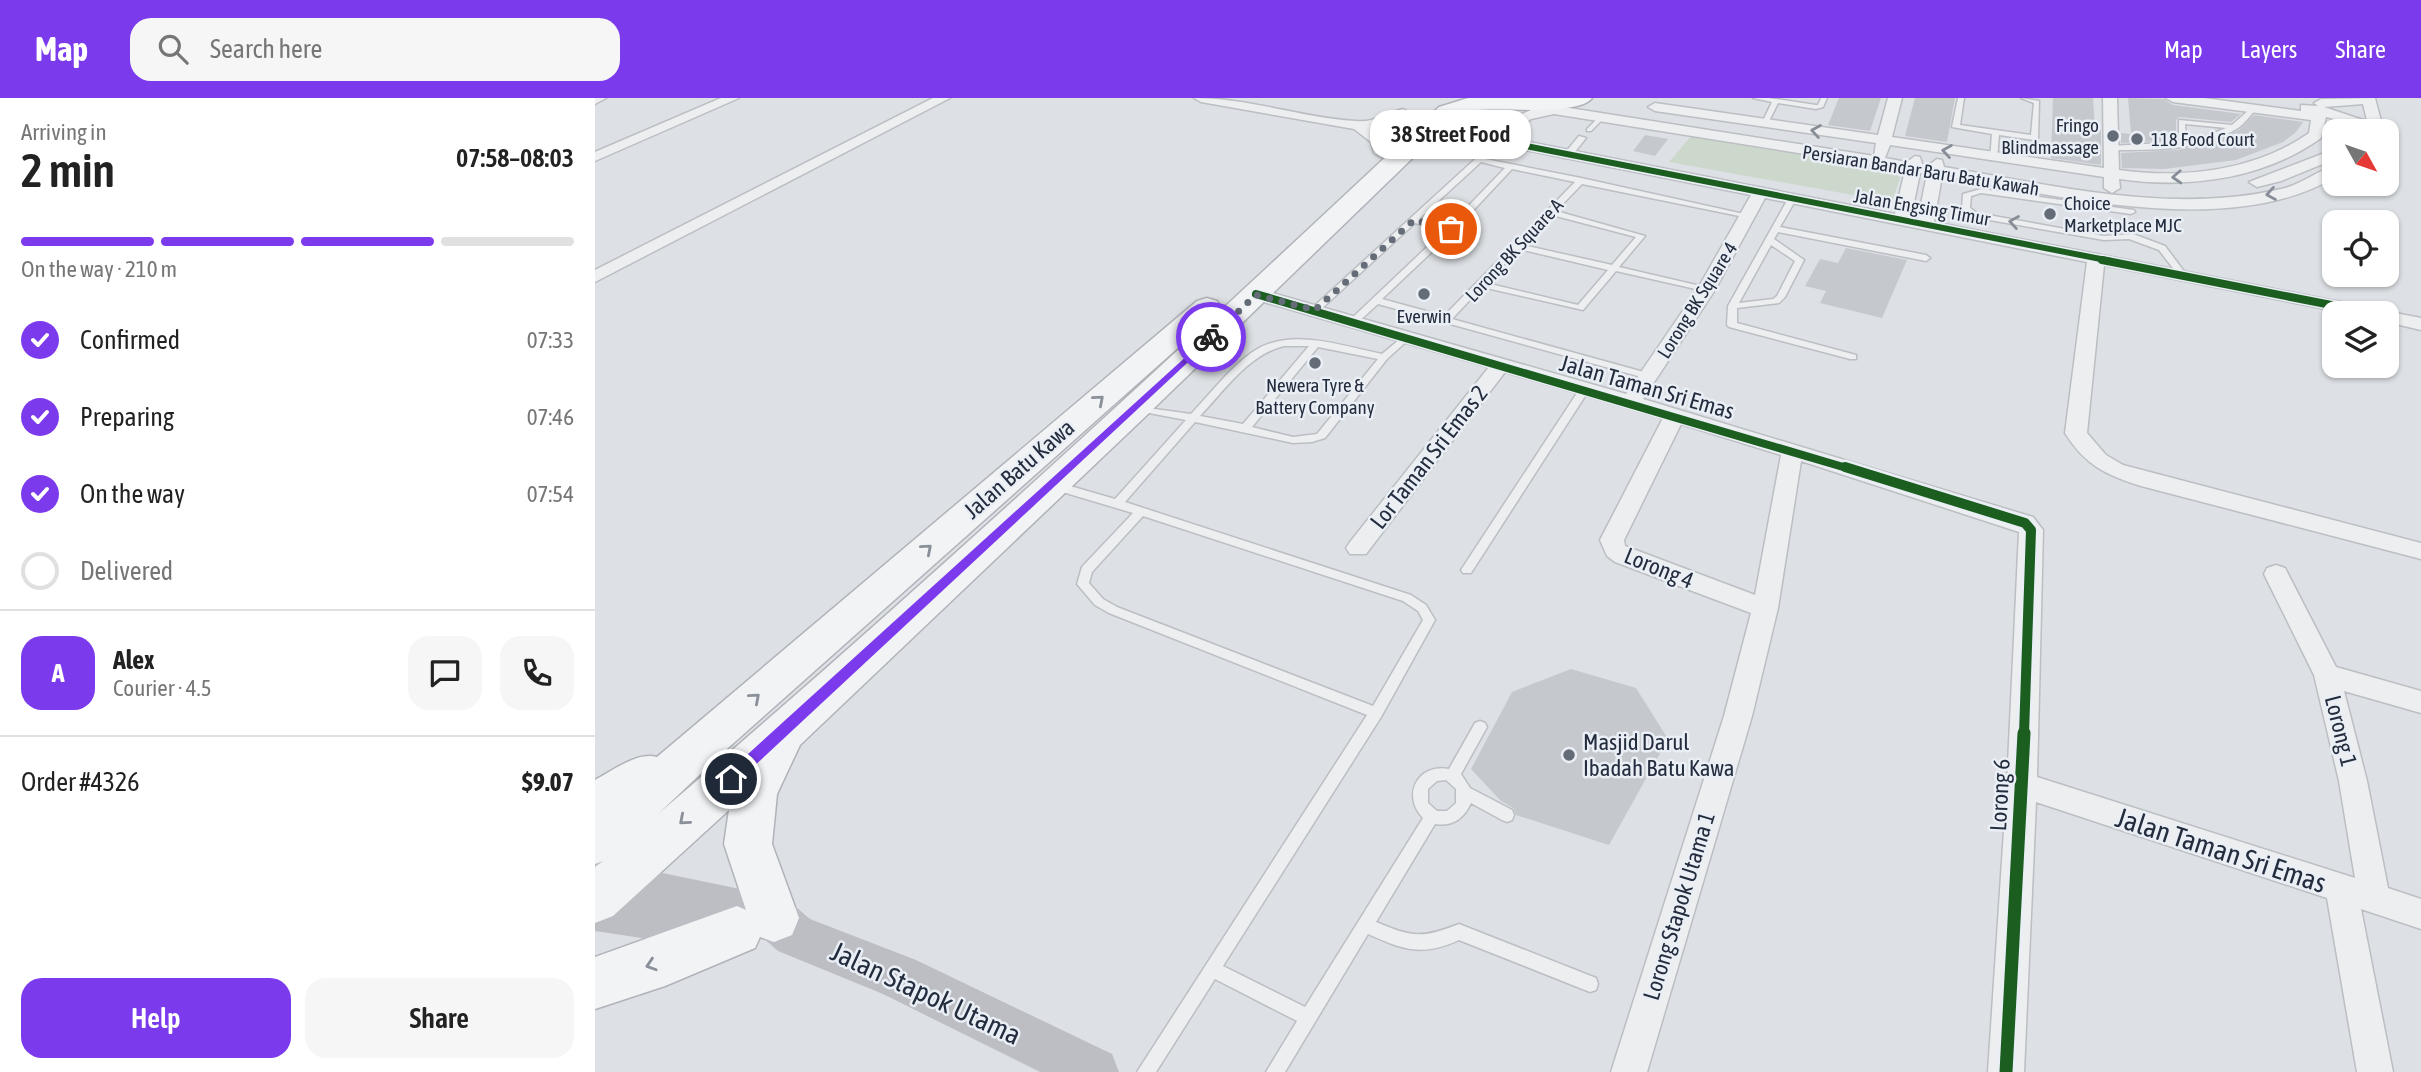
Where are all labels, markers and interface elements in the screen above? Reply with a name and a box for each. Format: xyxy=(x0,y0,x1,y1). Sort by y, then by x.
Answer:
search box xyxy=(130,18,620,81)
text: Map xyxy=(35,30,88,68)
icon: search xyxy=(154,30,192,68)
text: Search here xyxy=(210,34,322,64)
text: Map xyxy=(2164,36,2203,63)
text: Layers xyxy=(2241,36,2297,63)
text: Share xyxy=(2335,36,2386,63)
callout: 38 Street Food xyxy=(1371,110,1531,159)
place label: Fringo Blindmassage xyxy=(2001,114,2099,158)
text: Arriving in xyxy=(21,119,107,145)
north arrow xyxy=(2322,119,2399,196)
map controls xyxy=(2322,119,2399,378)
text: 38 Street Food xyxy=(1391,121,1510,147)
one-way arrow xyxy=(1810,124,1822,139)
marker: Fringo Blindmassage xyxy=(2105,128,2121,144)
place label: 118 Food Court xyxy=(2151,128,2255,150)
marker: 118 Food Court xyxy=(2129,131,2145,147)
street label: Persiaran Bandar Baru Batu Kawah xyxy=(1801,140,2041,200)
text: 07:58–08:03 xyxy=(456,143,574,173)
text: 2 min xyxy=(21,144,115,197)
one-way arrow xyxy=(1941,144,1953,159)
one-way arrow xyxy=(2171,169,2182,184)
street label: Jalan Engsing Timur xyxy=(1852,184,1992,230)
one-way arrow xyxy=(2265,186,2277,201)
place label: Choice Marketplace MJC xyxy=(2064,192,2182,236)
street label: Lorong BK Square A xyxy=(1461,193,1568,306)
pin xyxy=(1421,199,1481,259)
marker: Choice Marketplace MJC xyxy=(2042,206,2058,222)
icon: bag xyxy=(1432,210,1470,248)
button: locate xyxy=(2322,210,2399,287)
one-way arrow xyxy=(2008,215,2020,230)
street label: Lorong BK Square 4 xyxy=(1653,238,1741,362)
text: On the way · 210 m xyxy=(21,256,177,282)
marker: Everwin xyxy=(1416,286,1432,302)
button: layers xyxy=(2322,301,2399,378)
courier xyxy=(1176,302,1246,372)
place label: Everwin xyxy=(1397,305,1451,327)
icon: bike xyxy=(1192,318,1230,356)
icon: check xyxy=(21,321,59,359)
text: Confirmed xyxy=(80,325,180,355)
text: 07:33 xyxy=(527,327,574,353)
street label: Jalan Taman Sri Emas xyxy=(1557,350,1737,424)
marker: Newera Tyre & Battery Company xyxy=(1307,355,1323,371)
place label: Newera Tyre & Battery Company xyxy=(1255,374,1375,418)
street label: Lor Taman Sri Emas 2 xyxy=(1365,380,1493,534)
one-way arrow xyxy=(1091,396,1104,408)
icon: check xyxy=(21,398,59,436)
text: Preparing xyxy=(80,402,174,432)
text: 07:46 xyxy=(527,404,574,430)
street label: Jalan Batu Kawa xyxy=(959,414,1079,524)
icon: check xyxy=(21,475,59,513)
text: On the way xyxy=(80,479,185,509)
text: 07:54 xyxy=(527,481,574,507)
street label: Lorong 4 xyxy=(1621,542,1697,594)
one-way arrow xyxy=(919,545,932,557)
text: Delivered xyxy=(80,556,173,586)
button: chat xyxy=(408,636,482,710)
button: phone xyxy=(500,636,574,710)
text: Alex xyxy=(113,645,154,675)
text: A xyxy=(52,658,64,688)
text: Courier · 4.5 xyxy=(113,675,212,701)
street label: Lorong 1 xyxy=(2320,693,2362,769)
one-way arrow xyxy=(747,694,760,706)
place label: Masjid Darul Ibadah Batu Kawa xyxy=(1583,729,1735,781)
marker: Masjid Darul Ibadah Batu Kawa xyxy=(1561,747,1577,763)
pin xyxy=(701,749,761,809)
street label: Lorong 6 xyxy=(1985,758,2015,832)
icon: home xyxy=(712,760,750,798)
text: Order #4326 xyxy=(21,767,140,797)
text: $9.07 xyxy=(522,767,574,797)
street label: Jalan Taman Sri Emas xyxy=(2112,801,2330,899)
street label: Lorong Stapok Utama 1 xyxy=(1638,809,1720,1003)
one-way arrow xyxy=(679,812,692,824)
street label: Jalan Stapok Utama xyxy=(826,935,1026,1051)
one-way arrow xyxy=(645,956,657,971)
button: Help xyxy=(21,978,291,1058)
button: Share xyxy=(305,978,574,1058)

